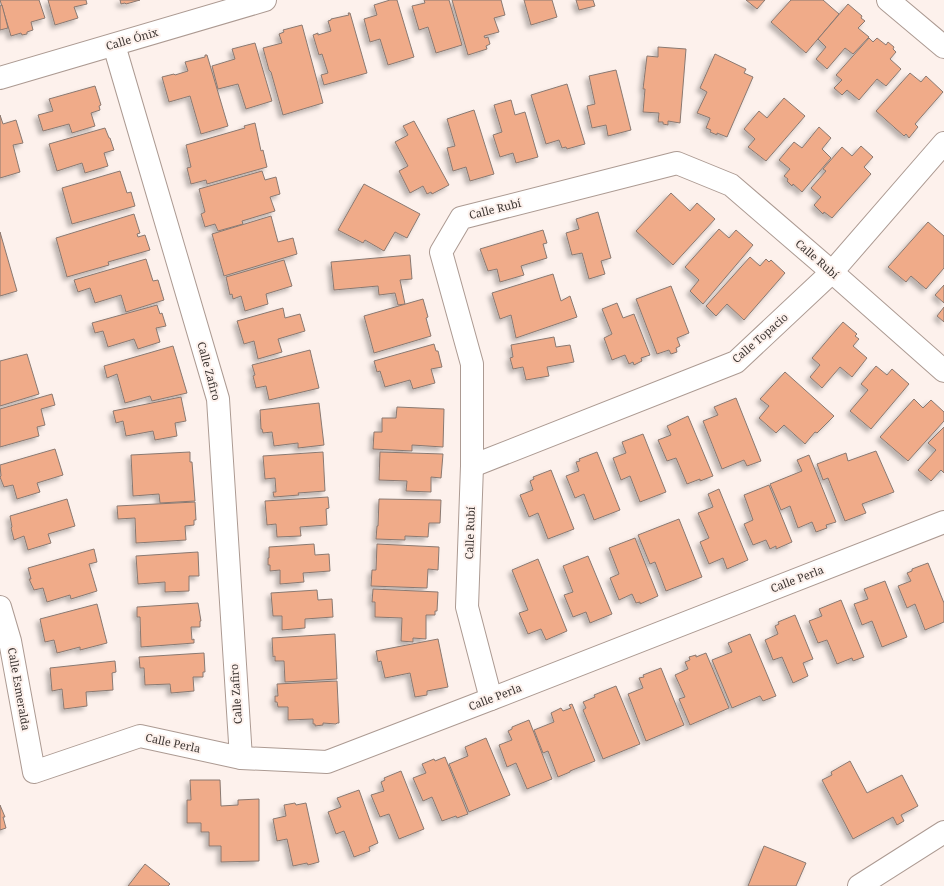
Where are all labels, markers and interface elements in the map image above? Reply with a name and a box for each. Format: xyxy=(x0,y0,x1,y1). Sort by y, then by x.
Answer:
street label: Calle Ónix xyxy=(104,24,160,53)
street label: Calle Rubí xyxy=(467,195,523,222)
street label: Calle Rubí xyxy=(792,236,843,282)
street label: Calle Topacio xyxy=(729,309,791,366)
street label: Calle Zafiro xyxy=(194,340,224,402)
street label: Calle Rubí xyxy=(461,506,478,560)
street label: Calle Perla xyxy=(768,562,826,596)
street label: Calle Esmeralda xyxy=(5,646,34,732)
street label: Calle Zafiro xyxy=(226,664,245,725)
street label: Calle Perla xyxy=(466,680,524,714)
street label: Calle Perla xyxy=(144,729,202,756)

